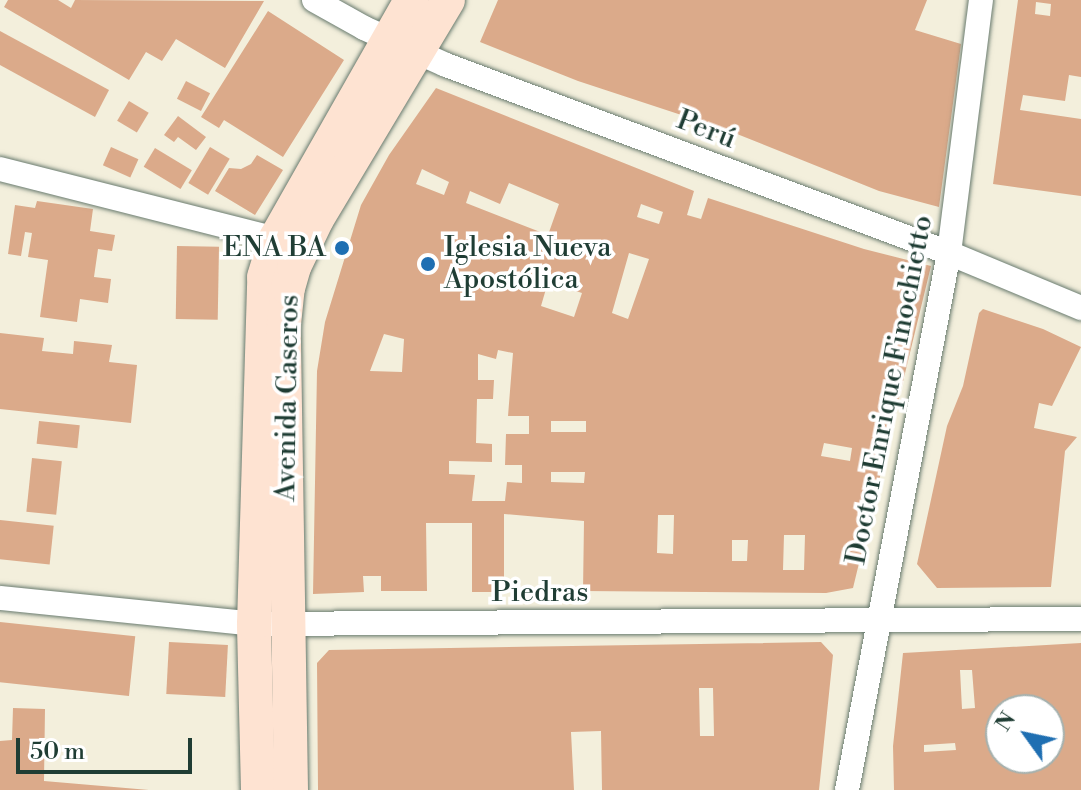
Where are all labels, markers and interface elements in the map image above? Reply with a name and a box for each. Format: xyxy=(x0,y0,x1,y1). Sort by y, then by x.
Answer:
street label: Perú xyxy=(672,104,740,156)
street label: Doctor Enrique Finochietto xyxy=(840,213,940,567)
place label: ENA BA xyxy=(223,231,326,265)
place label: Iglesia Nueva Apostólica xyxy=(444,231,611,297)
marker: ENA BA xyxy=(333,239,351,257)
marker: Iglesia Nueva Apostólica xyxy=(419,255,437,273)
street label: Avenida Caseros xyxy=(269,294,307,502)
street label: Piedras xyxy=(492,576,588,610)
north arrow xyxy=(985,694,1065,774)
text: N xyxy=(990,707,1022,736)
scale bar xyxy=(20,722,196,772)
text: 50 m xyxy=(30,737,85,767)

